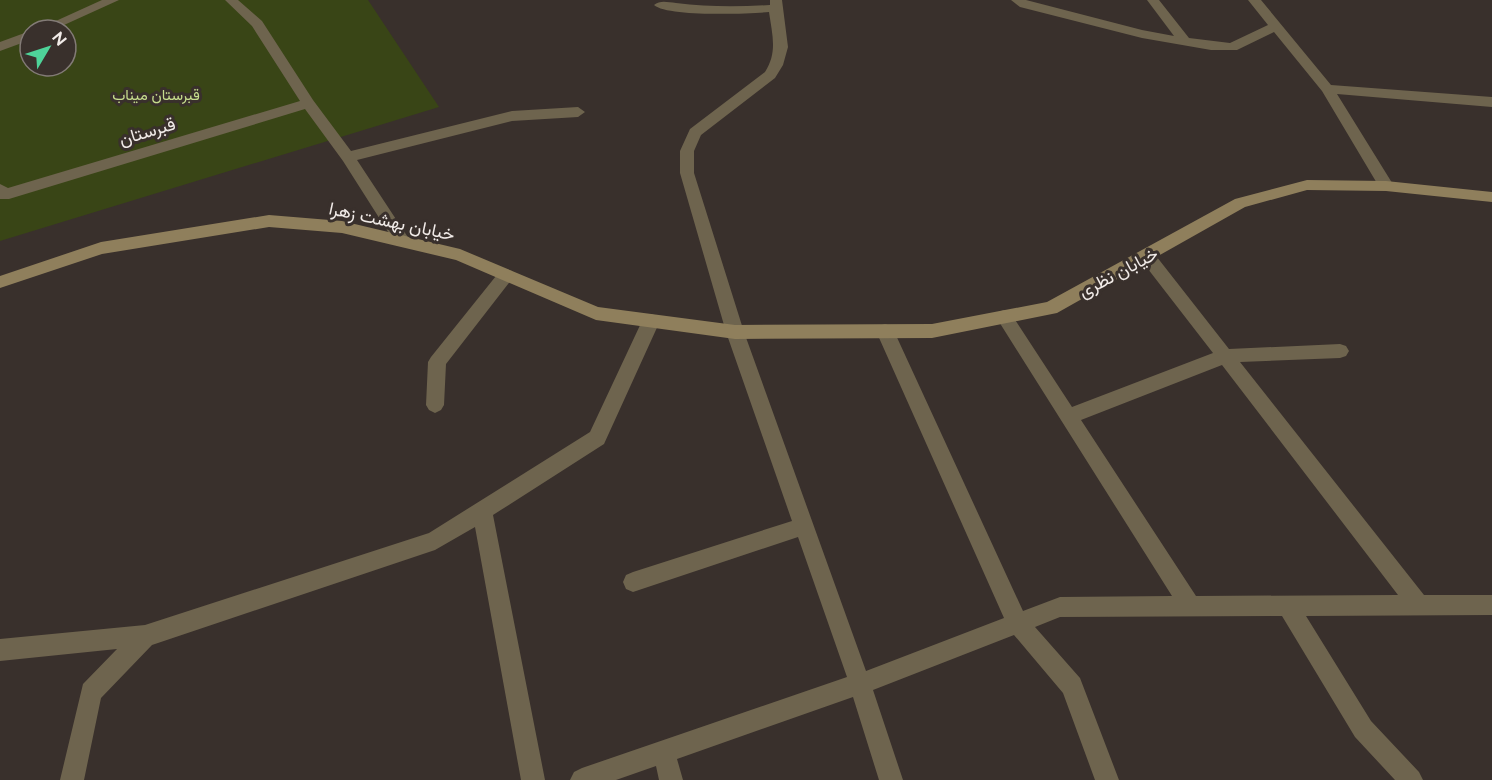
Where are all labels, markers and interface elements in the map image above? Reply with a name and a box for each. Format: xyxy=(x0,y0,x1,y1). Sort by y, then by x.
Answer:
north arrow xyxy=(18,18,78,78)
text: N xyxy=(48,28,70,50)
park label: قبرستان میناب xyxy=(112,86,200,104)
street label: قبرستان xyxy=(116,112,178,150)
street label: خیابان بهشت زهرا xyxy=(327,197,457,246)
street label: خیابان نظری xyxy=(1075,242,1162,303)

